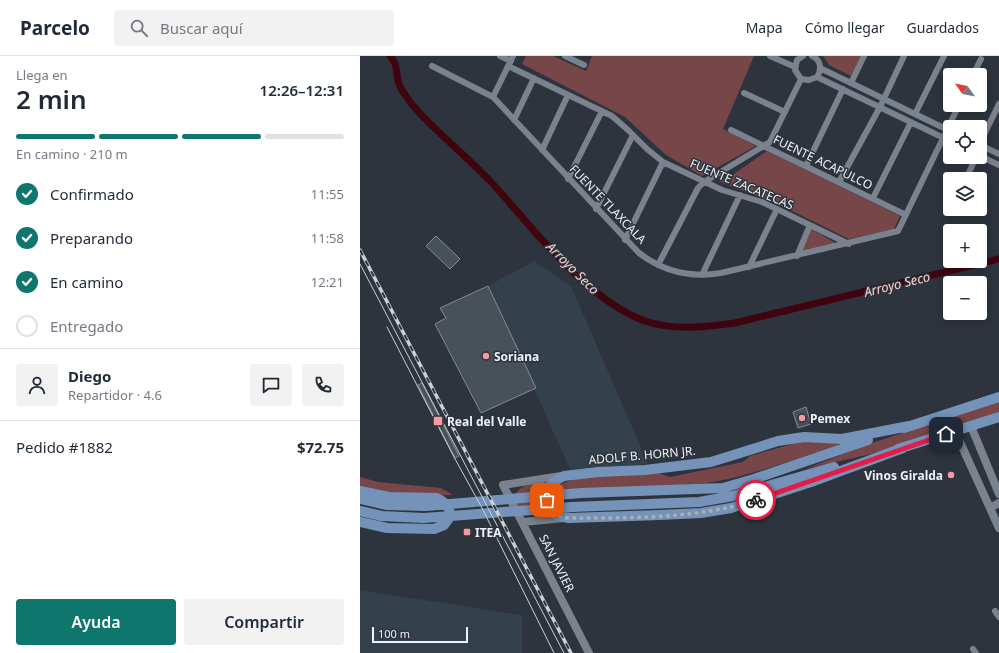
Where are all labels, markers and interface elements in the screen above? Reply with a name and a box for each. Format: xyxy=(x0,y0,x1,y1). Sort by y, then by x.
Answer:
search box xyxy=(114,10,394,46)
text: Parcelo xyxy=(20,15,90,41)
icon: search xyxy=(128,17,150,39)
text: Buscar aquí xyxy=(160,18,243,38)
text: Mapa xyxy=(746,18,783,37)
text: Cómo llegar xyxy=(805,18,885,37)
text: Guardados xyxy=(907,18,979,37)
text: Llega en xyxy=(16,66,68,84)
north arrow xyxy=(943,68,987,112)
map controls xyxy=(943,68,987,320)
text: 12:26–12:31 xyxy=(260,80,344,100)
text: 2 min xyxy=(16,81,87,117)
button: locate xyxy=(943,120,987,164)
street label: FUENTE ACAPULCO xyxy=(770,131,876,193)
text: En camino · 210 m xyxy=(16,145,128,163)
street label: FUENTE ZACATECAS xyxy=(688,154,797,214)
street label: FUENTE TLAXCALA xyxy=(566,161,650,248)
button: layers xyxy=(943,172,987,216)
icon: check xyxy=(16,183,38,205)
text: Confirmado xyxy=(50,184,134,204)
text: 11:55 xyxy=(311,185,344,203)
button: + xyxy=(943,224,987,268)
icon: check xyxy=(16,227,38,249)
text: Preparando xyxy=(50,228,133,248)
text: 11:58 xyxy=(311,229,344,247)
water label: Arroyo Seco xyxy=(542,237,603,298)
water label: Arroyo Seco xyxy=(861,267,932,301)
icon: check xyxy=(16,271,38,293)
text: En camino xyxy=(50,272,123,292)
text: 12:21 xyxy=(311,273,344,291)
button: − xyxy=(943,276,987,320)
text: Entregado xyxy=(50,316,123,336)
place label: Soriana xyxy=(494,348,539,365)
marker: Soriana xyxy=(481,351,491,361)
button: person xyxy=(16,364,58,406)
button: chat xyxy=(250,364,292,406)
button: phone xyxy=(302,364,344,406)
text: Diego xyxy=(68,366,111,386)
text: Repartidor · 4.6 xyxy=(68,386,162,404)
place label: Pemex xyxy=(810,410,850,427)
place label: Real del Valle xyxy=(447,413,526,430)
marker: Pemex xyxy=(797,413,807,423)
marker: Real del Valle xyxy=(432,415,444,427)
pin xyxy=(929,417,963,451)
icon: home xyxy=(935,423,957,445)
text: Pedido #1882 xyxy=(16,437,113,457)
text: $72.75 xyxy=(297,437,344,457)
street label: ADOLF B. HORN JR. xyxy=(588,442,696,468)
place label: Vinos Giralda xyxy=(864,467,943,484)
marker: Vinos Giralda xyxy=(946,470,956,480)
courier xyxy=(736,480,776,520)
pin xyxy=(530,483,564,517)
icon: bag xyxy=(536,489,558,511)
icon: bike xyxy=(745,489,767,511)
place label: ITEA xyxy=(475,524,502,541)
marker: ITEA xyxy=(462,527,472,537)
street label: SAN JAVIER xyxy=(535,531,579,595)
button: Ayuda xyxy=(16,599,176,645)
button: Compartir xyxy=(184,599,344,645)
scale bar xyxy=(372,625,468,644)
text: 100 m xyxy=(378,626,410,641)

